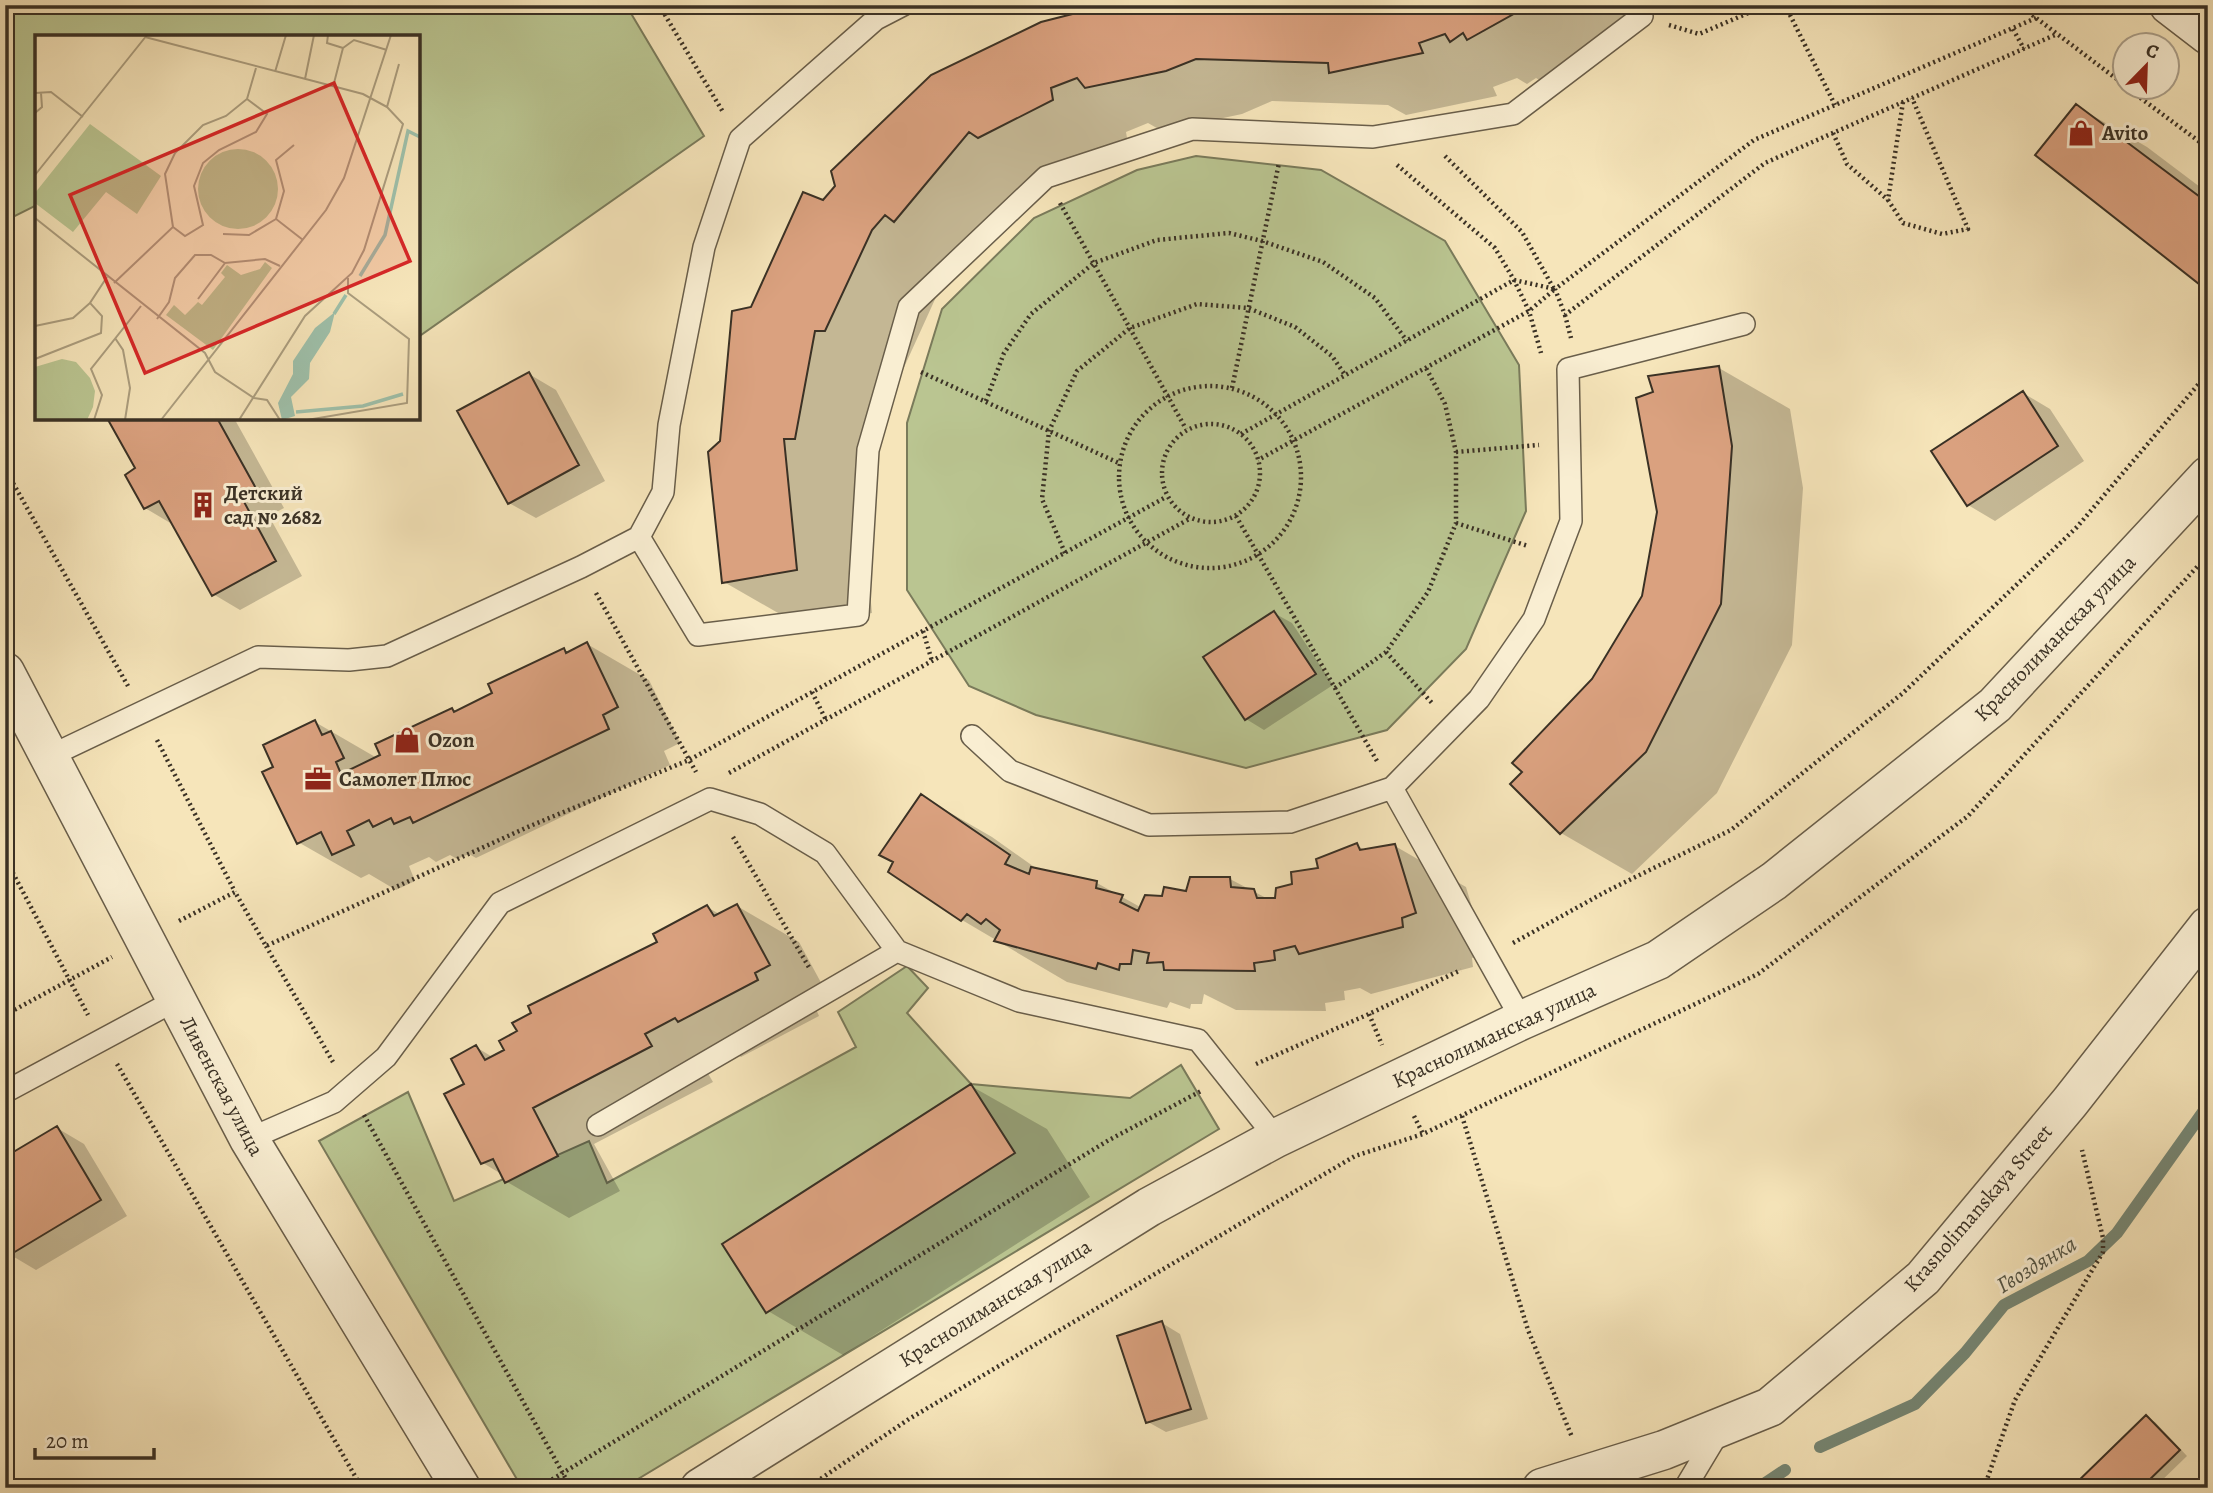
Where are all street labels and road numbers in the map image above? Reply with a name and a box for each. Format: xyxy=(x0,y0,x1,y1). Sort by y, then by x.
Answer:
street label: Краснолиманская улица xyxy=(1968,548,2142,727)
street label: Краснолиманская улица xyxy=(1388,975,1601,1094)
street label: Ливенская улица xyxy=(173,1011,271,1161)
street label: Krasnolimanskaya Street xyxy=(1897,1118,2059,1298)
street label: Краснолиманская улица xyxy=(894,1232,1097,1374)

